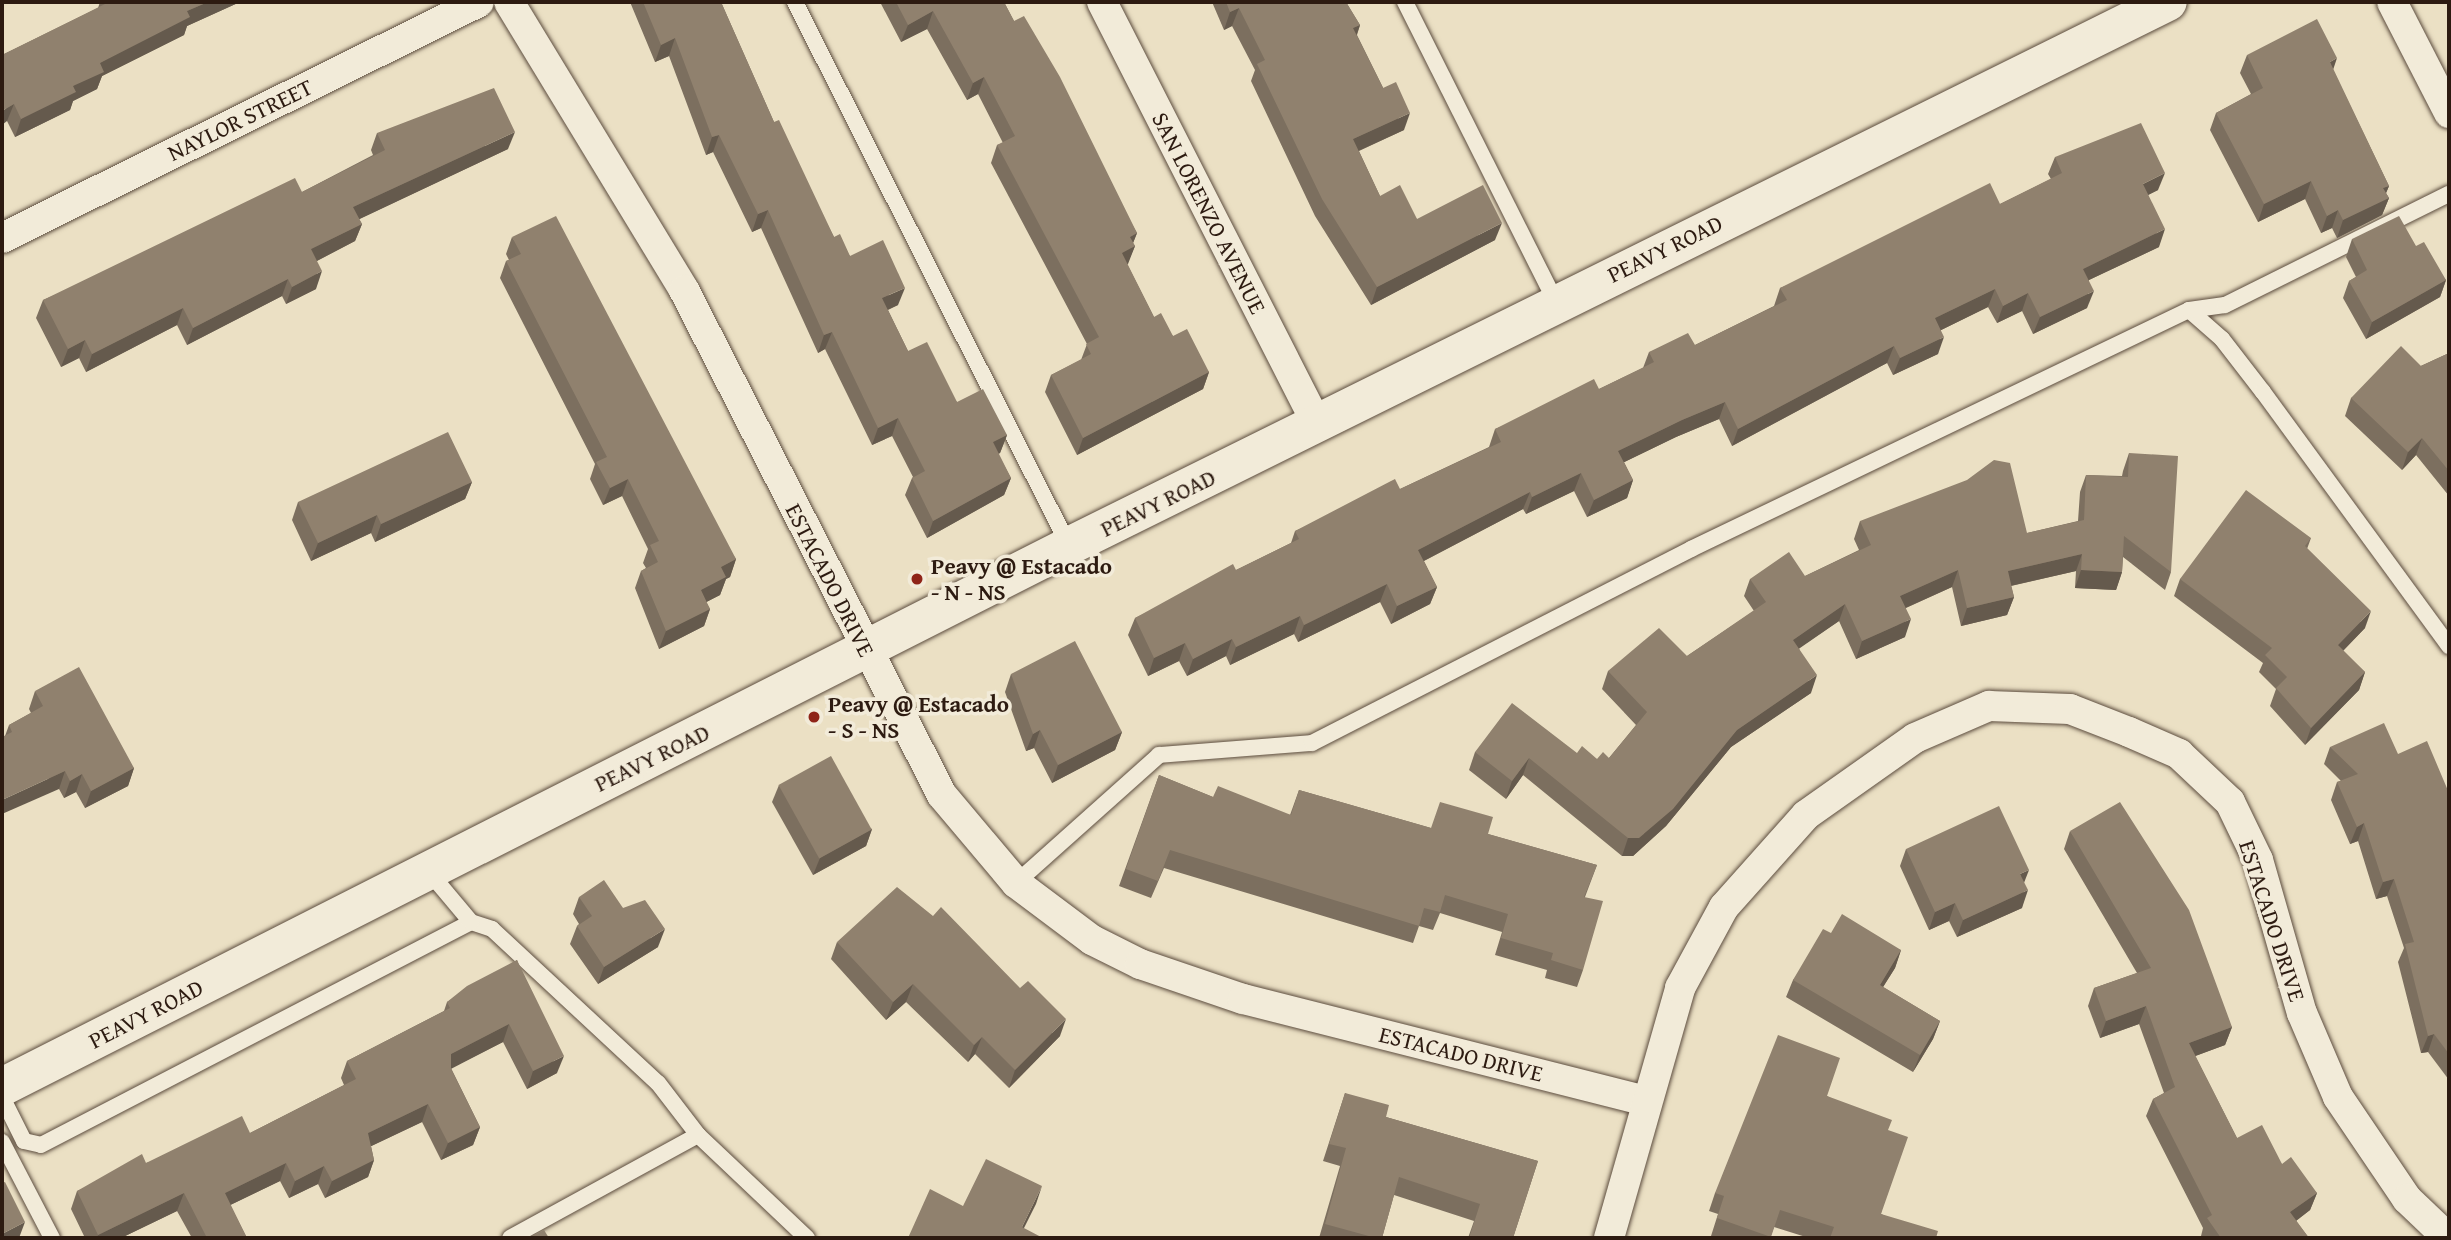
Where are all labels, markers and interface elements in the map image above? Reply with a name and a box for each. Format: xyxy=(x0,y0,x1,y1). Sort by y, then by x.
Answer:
street label: NAYLOR STREET xyxy=(163,73,317,167)
street label: SAN LORENZO AVENUE xyxy=(1146,108,1272,318)
street label: PEAVY ROAD xyxy=(1603,209,1727,289)
street label: PEAVY ROAD xyxy=(1096,463,1220,543)
street label: ESTACADO DRIVE xyxy=(780,499,880,661)
place label: Peavy @ Estacado - N - NS xyxy=(931,552,1112,606)
marker: Peavy @ Estacado - N - NS xyxy=(909,571,925,587)
place label: Peavy @ Estacado - S - NS xyxy=(828,690,1009,744)
marker: Peavy @ Estacado - S - NS xyxy=(806,709,822,725)
street label: PEAVY ROAD xyxy=(590,718,714,798)
street label: ESTACADO DRIVE xyxy=(2233,837,2311,1005)
street label: PEAVY ROAD xyxy=(84,973,208,1055)
street label: ESTACADO DRIVE xyxy=(1376,1020,1546,1088)

